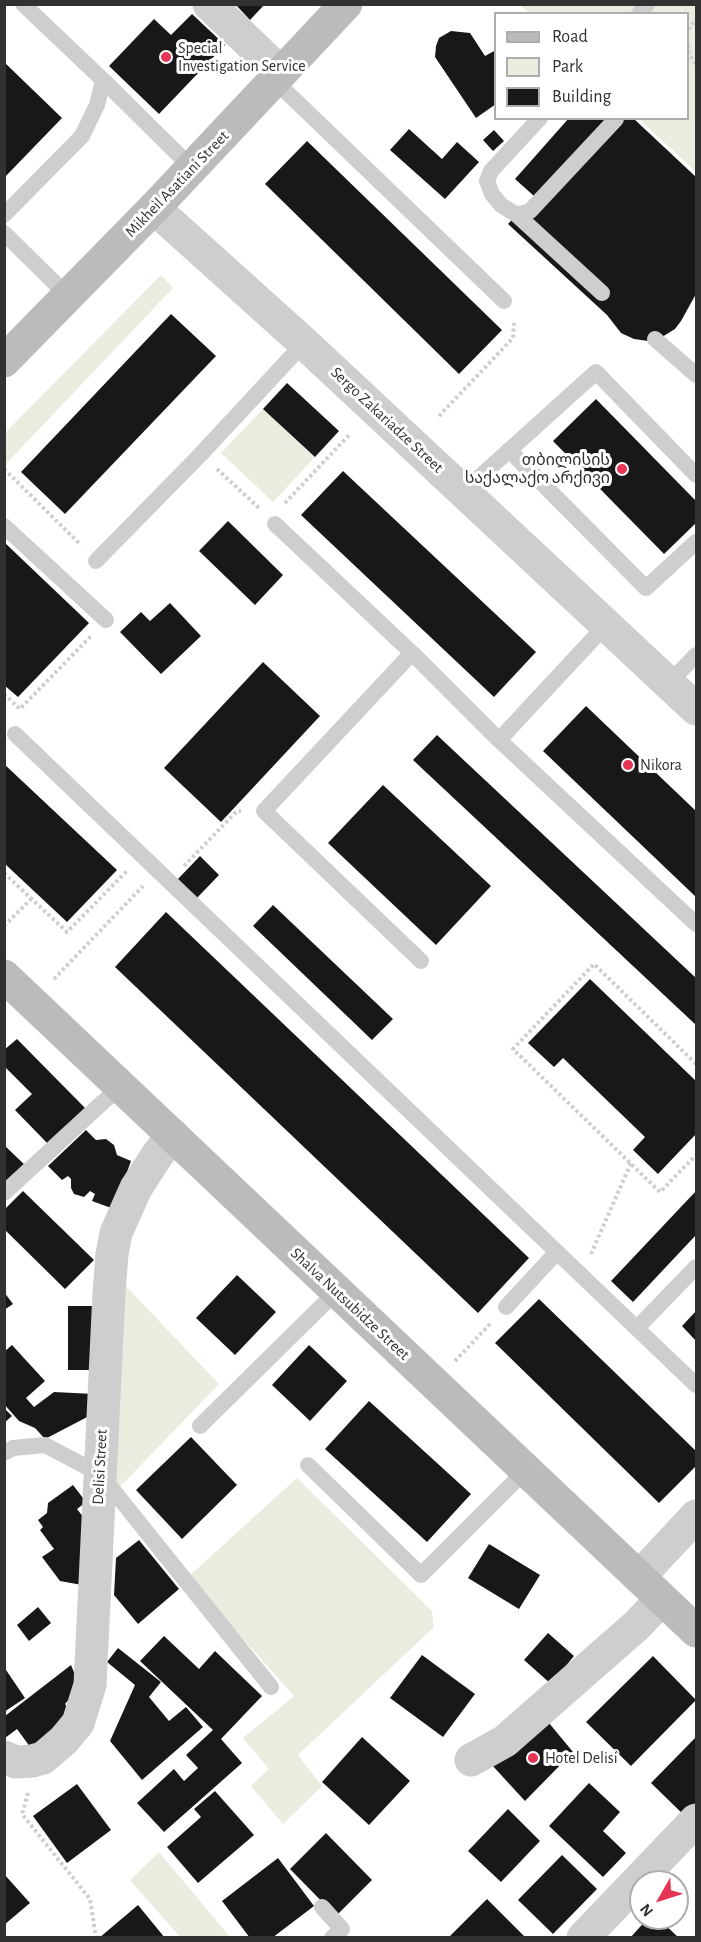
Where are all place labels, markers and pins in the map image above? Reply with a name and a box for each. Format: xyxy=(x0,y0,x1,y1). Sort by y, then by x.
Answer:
place label: Special Investigation Service xyxy=(178,38,306,76)
marker: Special Investigation Service xyxy=(159,50,173,64)
place label: თბილისის საქალაქო არქივი xyxy=(465,450,610,488)
marker: თბილისის საქალაქო არქივი xyxy=(615,462,629,476)
place label: Nikora xyxy=(640,755,682,775)
marker: Nikora xyxy=(621,758,635,772)
place label: Hotel Delisi xyxy=(545,1748,618,1768)
marker: Hotel Delisi xyxy=(526,1751,540,1765)

